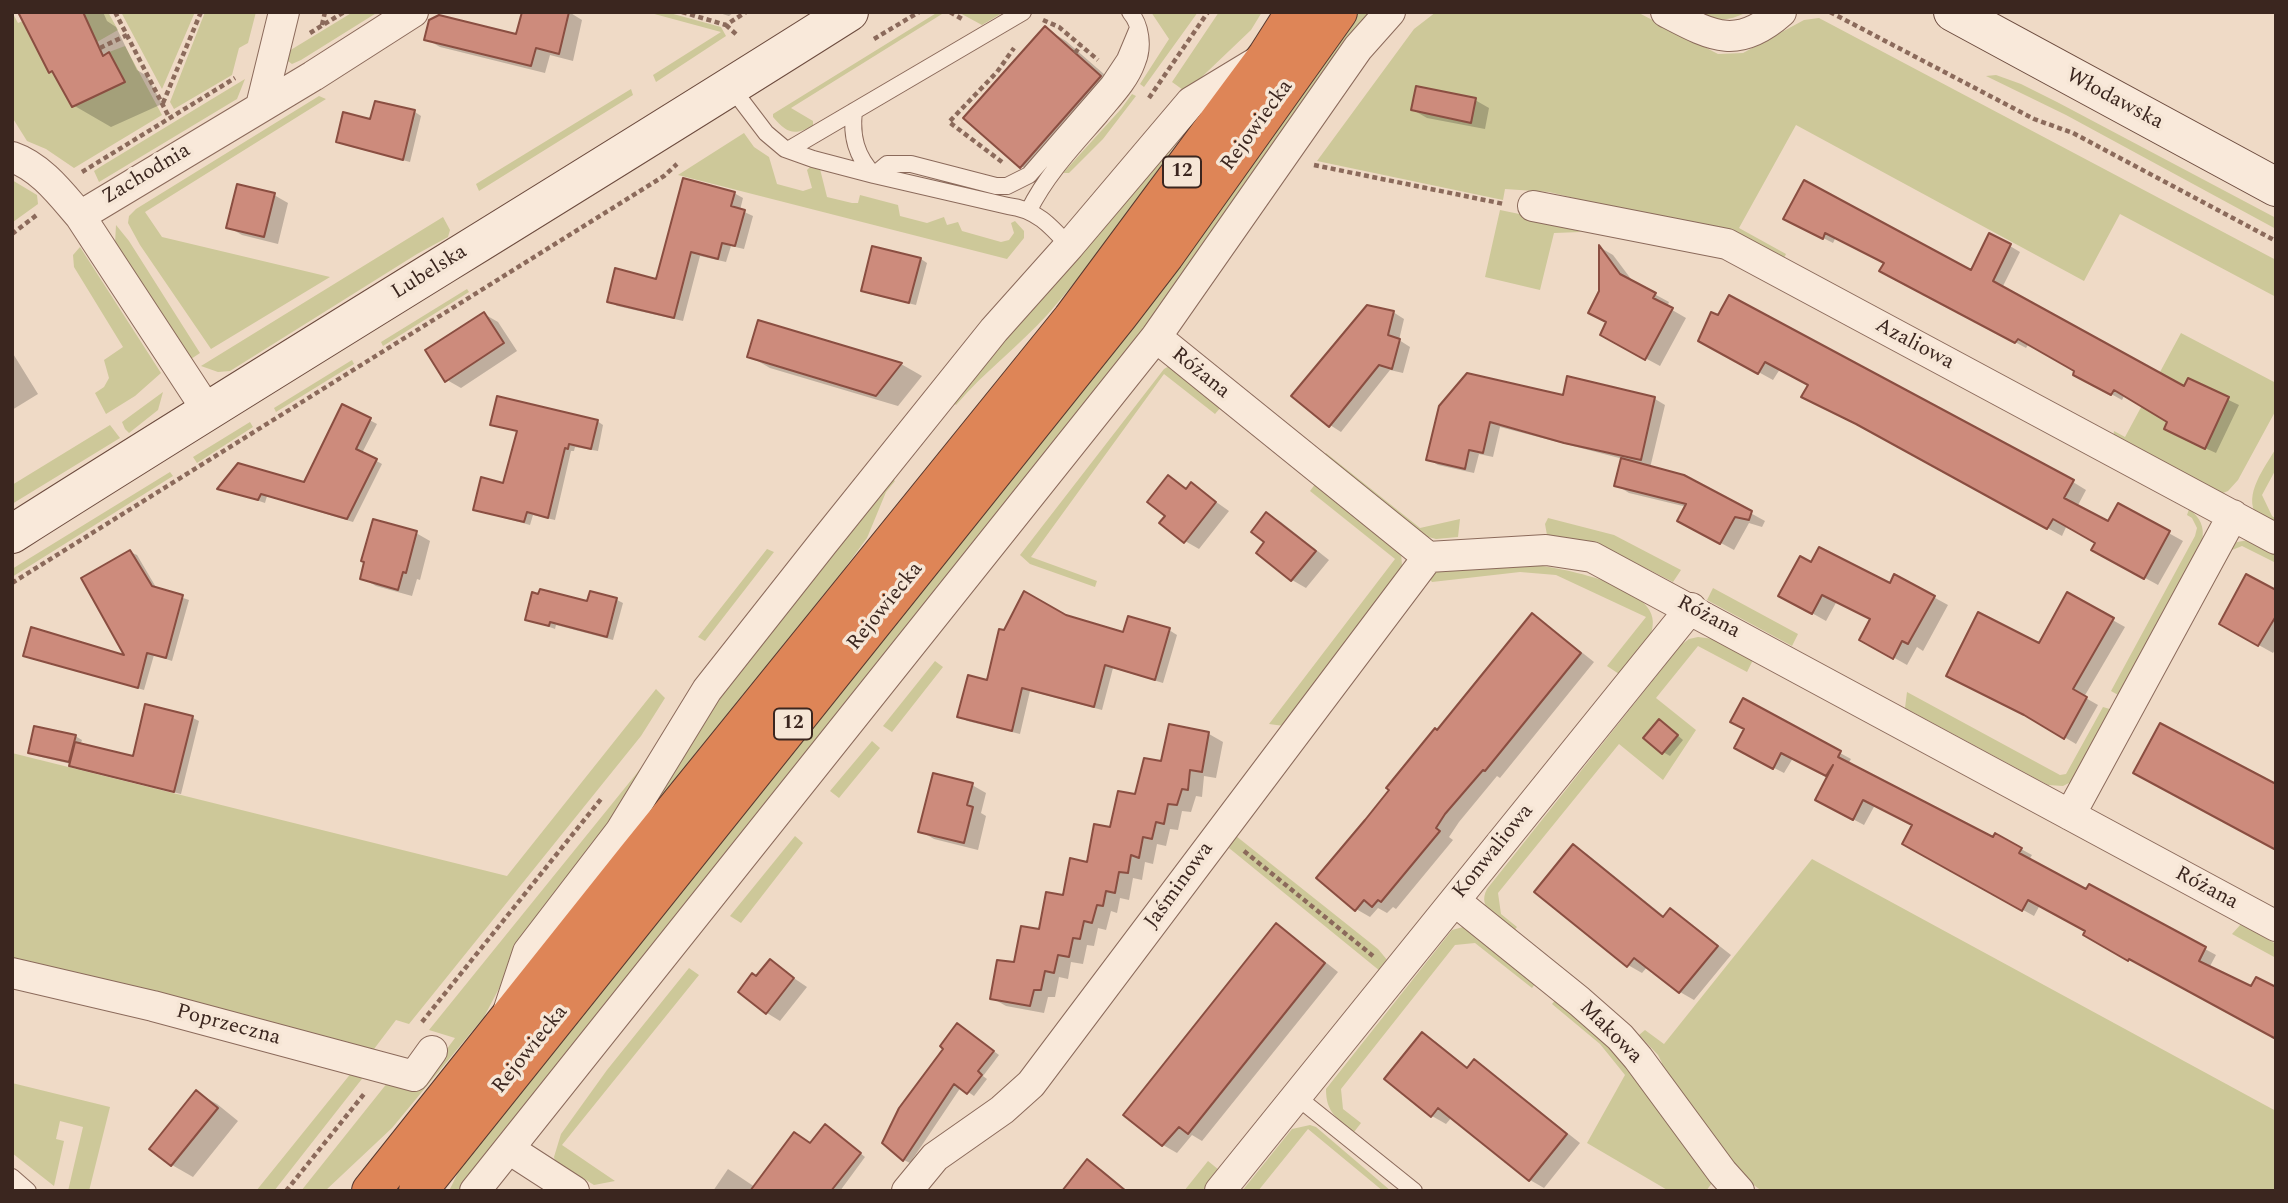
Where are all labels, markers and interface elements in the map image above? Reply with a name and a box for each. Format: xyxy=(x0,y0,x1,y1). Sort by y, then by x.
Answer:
street label: Włodawska xyxy=(2061,64,2167,136)
street label: Rejowiecka xyxy=(1217,76,1299,176)
street label: Zachodnia xyxy=(98,139,196,211)
road number: 12 xyxy=(1163,156,1201,188)
street label: Lubelska xyxy=(388,240,472,306)
street label: Azaliowa xyxy=(1870,314,1958,376)
street label: Różana xyxy=(1166,343,1234,405)
street label: Rejowiecka xyxy=(843,558,929,656)
street label: Różana xyxy=(1672,591,1744,645)
road number: 12 xyxy=(774,708,812,740)
street label: Konwaliowa xyxy=(1448,800,1540,904)
street label: Jaśminowa xyxy=(1140,838,1220,934)
street label: Różana xyxy=(2170,862,2242,916)
street label: Makowa xyxy=(1573,996,1647,1070)
street label: Poprzeczna xyxy=(173,1000,283,1052)
street label: Rejowiecka xyxy=(488,1001,574,1099)

